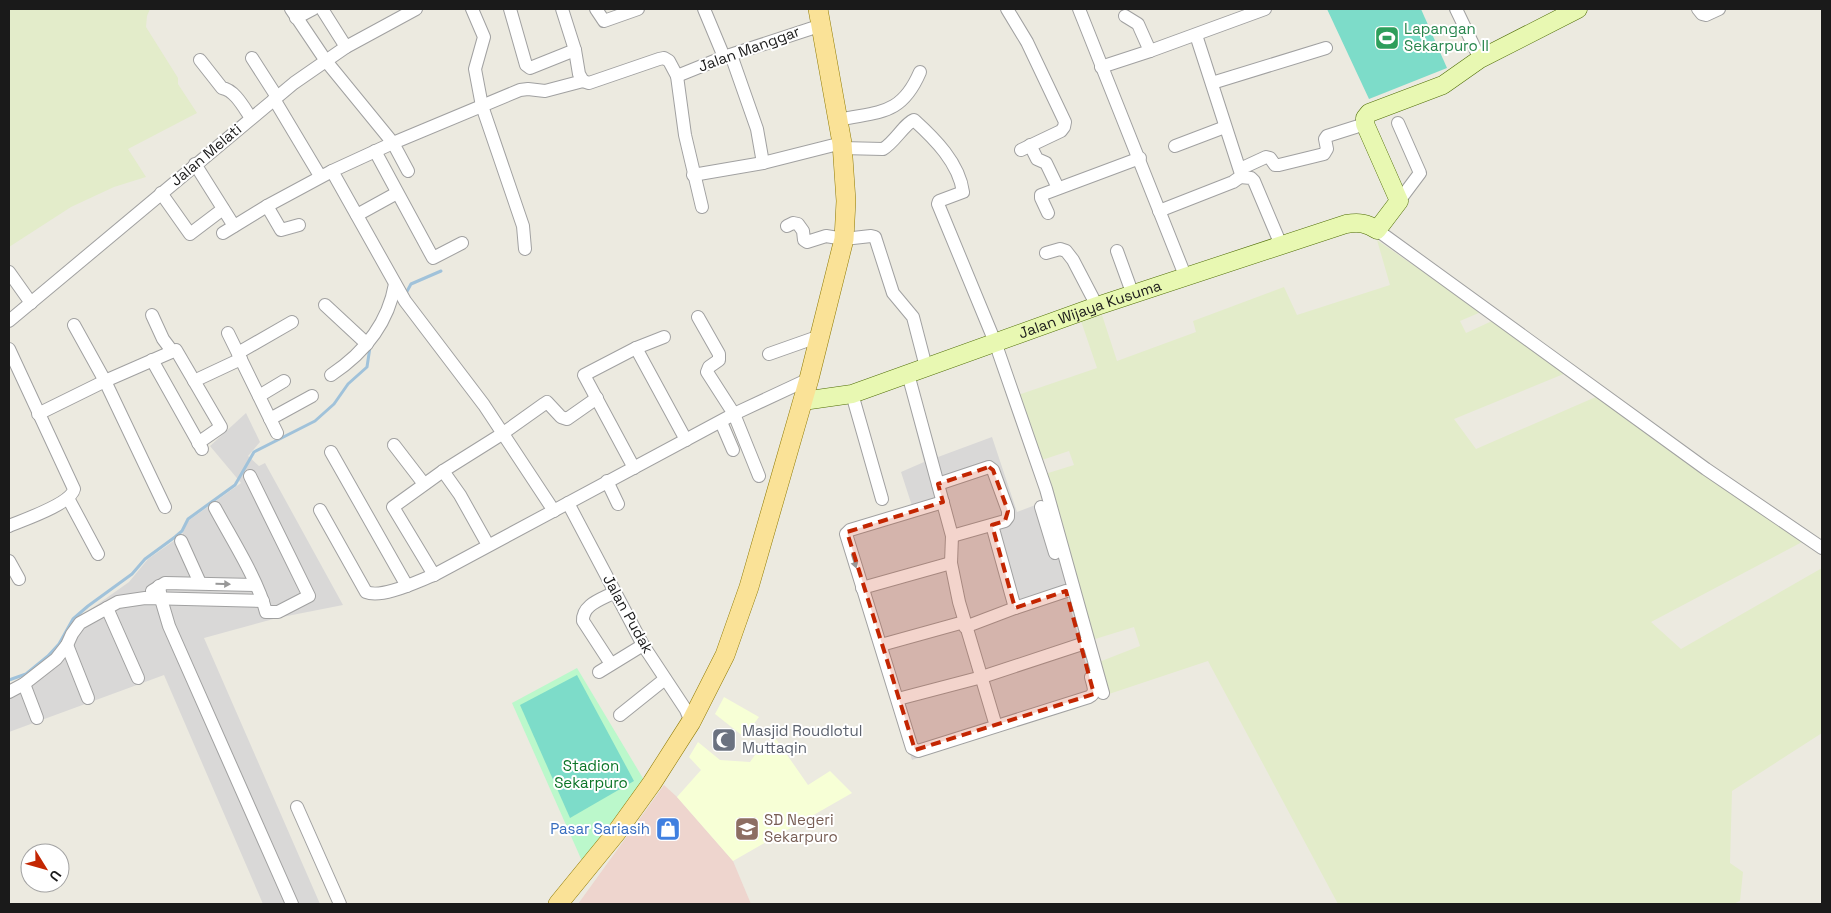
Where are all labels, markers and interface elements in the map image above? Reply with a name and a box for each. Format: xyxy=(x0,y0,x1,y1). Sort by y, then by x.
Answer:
place label: Lapangan Sekarpuro II xyxy=(1404,19,1489,55)
street label: Jalan Manggar xyxy=(695,21,803,76)
sports icon: Lapangan Sekarpuro II xyxy=(1374,25,1400,51)
street label: Jalan Melati xyxy=(166,119,245,190)
street label: Jalan Wijaya Kusuma xyxy=(1016,275,1164,342)
one-way arrow xyxy=(850,553,858,568)
street label: Jalan Pudak xyxy=(599,571,658,656)
one-way arrow xyxy=(216,580,232,588)
place label: Masjid Roudlotul Muttaqin xyxy=(742,721,862,757)
mosque icon: Masjid Roudlotul Muttaqin xyxy=(711,727,737,753)
park label: Stadion Sekarpuro xyxy=(554,756,628,792)
place label: SD Negeri Sekarpuro xyxy=(764,810,838,846)
shop icon: Pasar Sariasih xyxy=(655,816,681,842)
school or university icon: SD Negeri Sekarpuro xyxy=(734,816,760,842)
place label: Pasar Sariasih xyxy=(550,819,650,838)
north arrow xyxy=(20,843,70,893)
text: U xyxy=(45,867,65,885)

